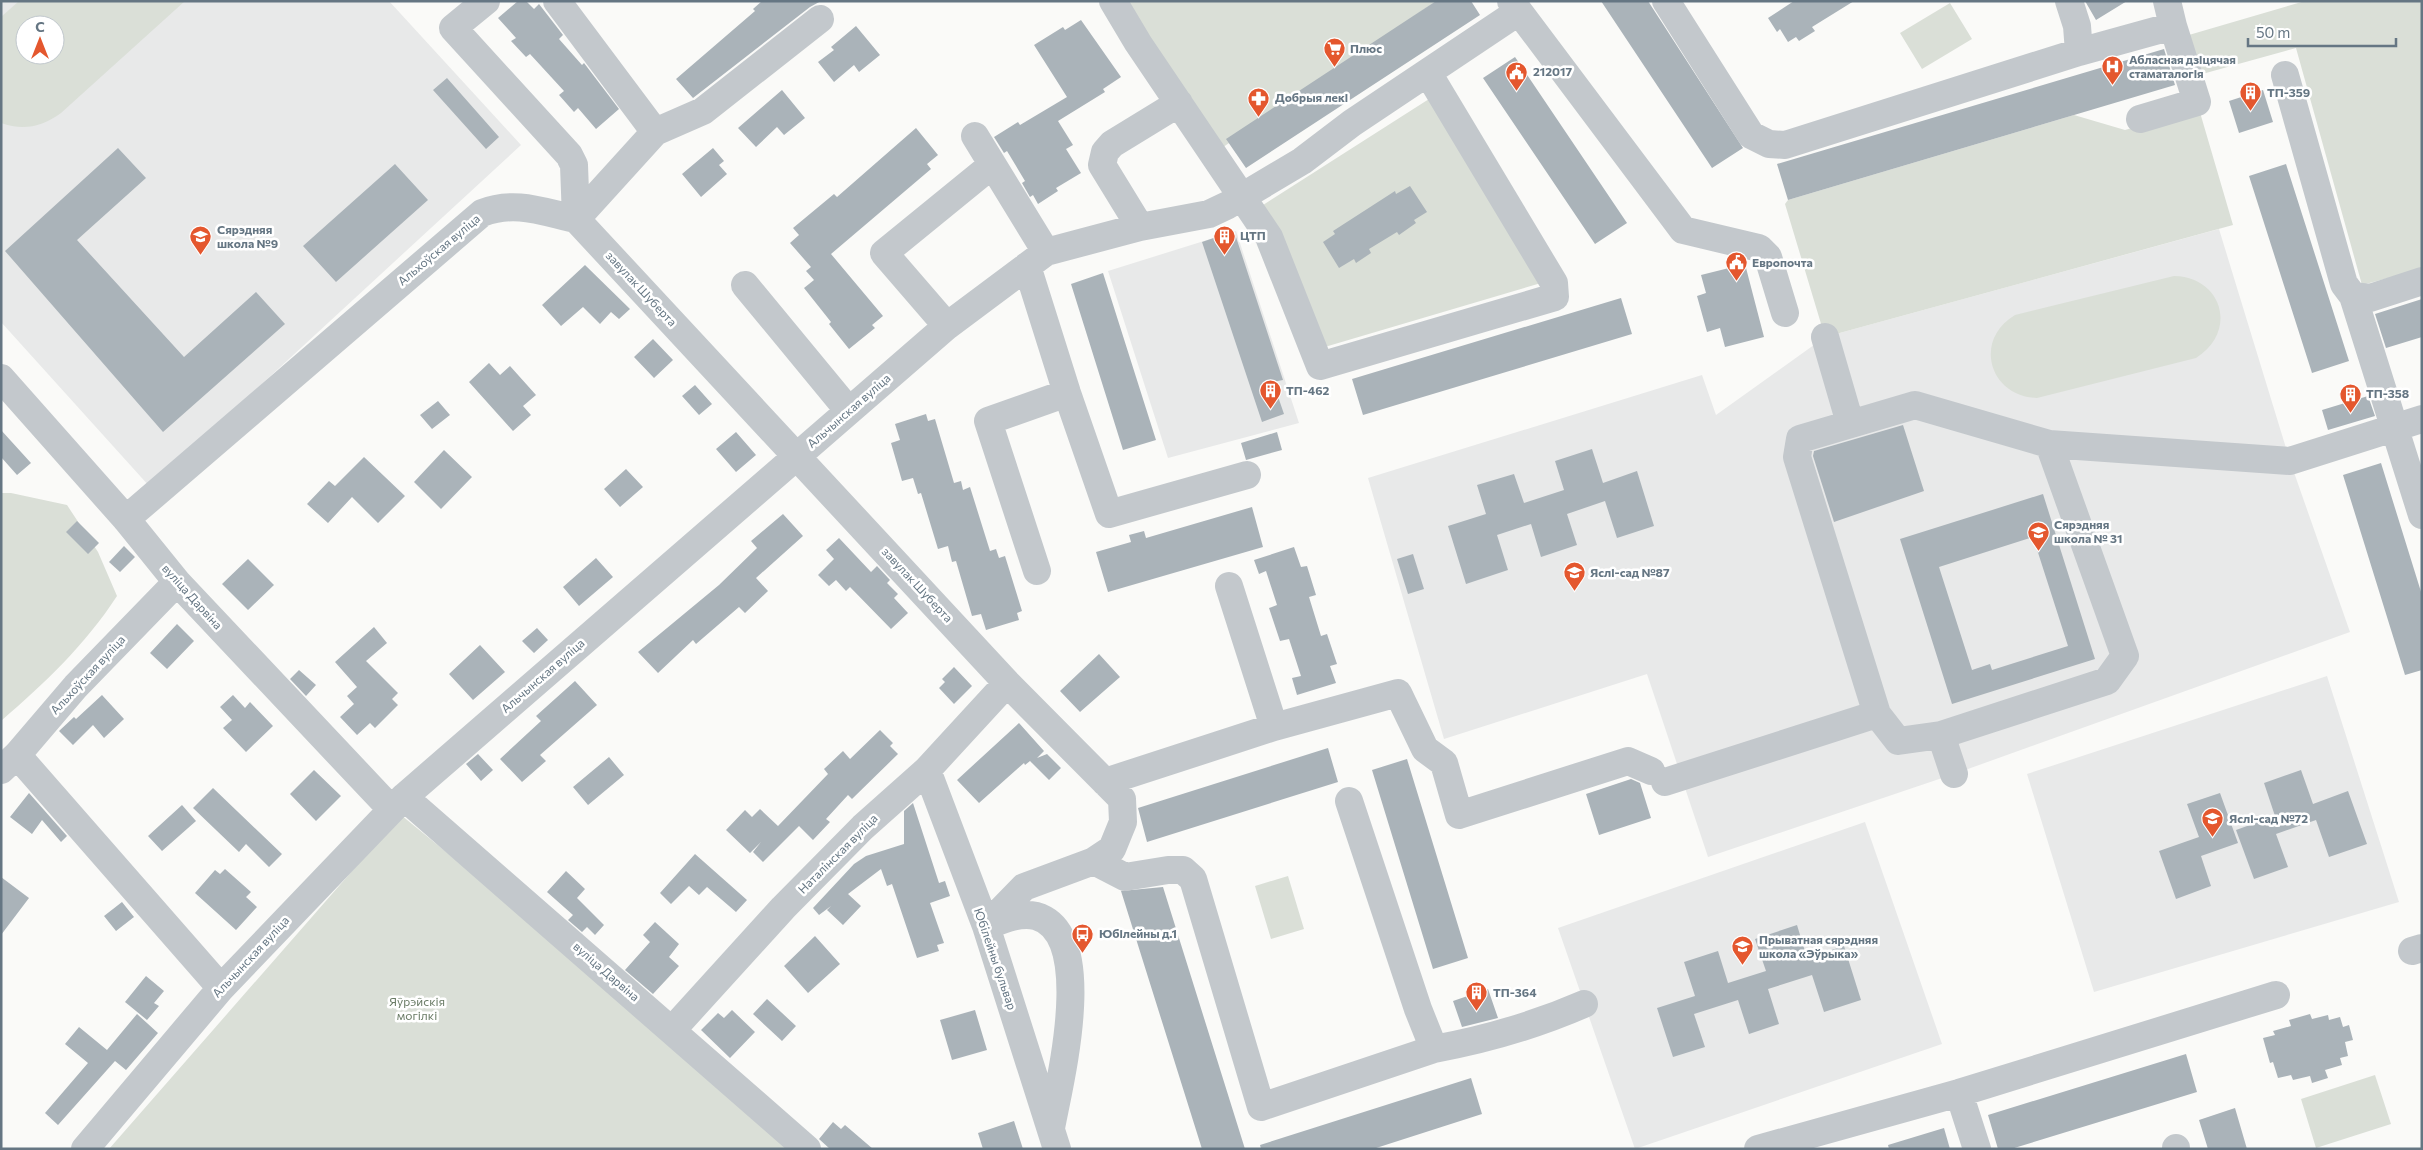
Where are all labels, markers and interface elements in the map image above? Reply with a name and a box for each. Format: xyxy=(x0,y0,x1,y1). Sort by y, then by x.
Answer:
north arrow xyxy=(15,15,65,65)
scale bar xyxy=(2248,15,2396,47)
text: С xyxy=(35,18,45,35)
text: 50 m xyxy=(2256,23,2290,41)
supermarket icon: Плюс xyxy=(1322,37,1346,68)
place label: Плюс xyxy=(1350,41,1382,55)
place label: Абласная дзіцячая стаматалогія xyxy=(2129,52,2236,80)
hospital icon: Абласная дзіцячая стаматалогія xyxy=(2101,55,2125,86)
public building icon: 212017 xyxy=(1505,60,1529,91)
place label: 212017 xyxy=(1533,64,1572,78)
building icon: ТП-359 xyxy=(2239,81,2263,112)
place label: ТП-359 xyxy=(2267,85,2310,99)
pharmacy icon: Добрыя лекі xyxy=(1247,86,1271,117)
place label: Добрыя лекі xyxy=(1275,90,1348,104)
street label: Альхоўская вуліца xyxy=(394,211,482,288)
place label: Сярэдняя школа №9 xyxy=(217,222,278,250)
building icon: ЦТП xyxy=(1212,224,1236,255)
school or university icon: Сярэдняя школа №9 xyxy=(189,225,213,256)
place label: ЦТП xyxy=(1240,228,1266,242)
street label: завулак Шуберта xyxy=(603,248,680,329)
public building icon: Европочта xyxy=(1724,251,1748,282)
place label: Европочта xyxy=(1752,255,1813,269)
street label: Альчынская вуліца xyxy=(804,370,893,450)
building icon: ТП-462 xyxy=(1258,379,1282,410)
building icon: ТП-358 xyxy=(2338,382,2362,413)
place label: ТП-462 xyxy=(1286,383,1330,397)
place label: ТП-358 xyxy=(2366,386,2409,400)
place label: Сярэдняя школа № 31 xyxy=(2054,517,2122,545)
school or university icon: Сярэдняя школа № 31 xyxy=(2026,520,2050,551)
street label: завулак Шуберта xyxy=(879,544,956,625)
street label: вуліца Дарвіна xyxy=(160,561,226,632)
school or university icon: Яслі-сад №87 xyxy=(1562,561,1586,592)
place label: Яслі-сад №87 xyxy=(1590,565,1670,579)
street label: Альхоўская вуліца xyxy=(47,632,127,717)
street label: Альчынская вуліца xyxy=(498,635,587,715)
school or university icon: Яслі-сад №72 xyxy=(2201,807,2225,838)
street label: Наталінская вуліца xyxy=(795,811,880,896)
place label: Яслі-сад №72 xyxy=(2229,811,2308,825)
street label: Юбілейны бульвар xyxy=(972,906,1020,1012)
street label: Альчынская вуліца xyxy=(209,913,291,1000)
bus stop icon: Юбілейны д.1 xyxy=(1071,922,1095,953)
place label: Юбілейны д.1 xyxy=(1099,926,1177,940)
place label: Прыватная сярэдняя школа «Эўрыка» xyxy=(1759,932,1878,960)
school or university icon: Прыватная сярэдняя школа «Эўрыка» xyxy=(1731,935,1755,966)
street label: вуліца Дарвіна xyxy=(571,939,642,1004)
building icon: ТП-364 xyxy=(1465,981,1489,1012)
place label: ТП-364 xyxy=(1493,985,1537,999)
park label: Яўрэйскія могілкі xyxy=(389,994,445,1022)

